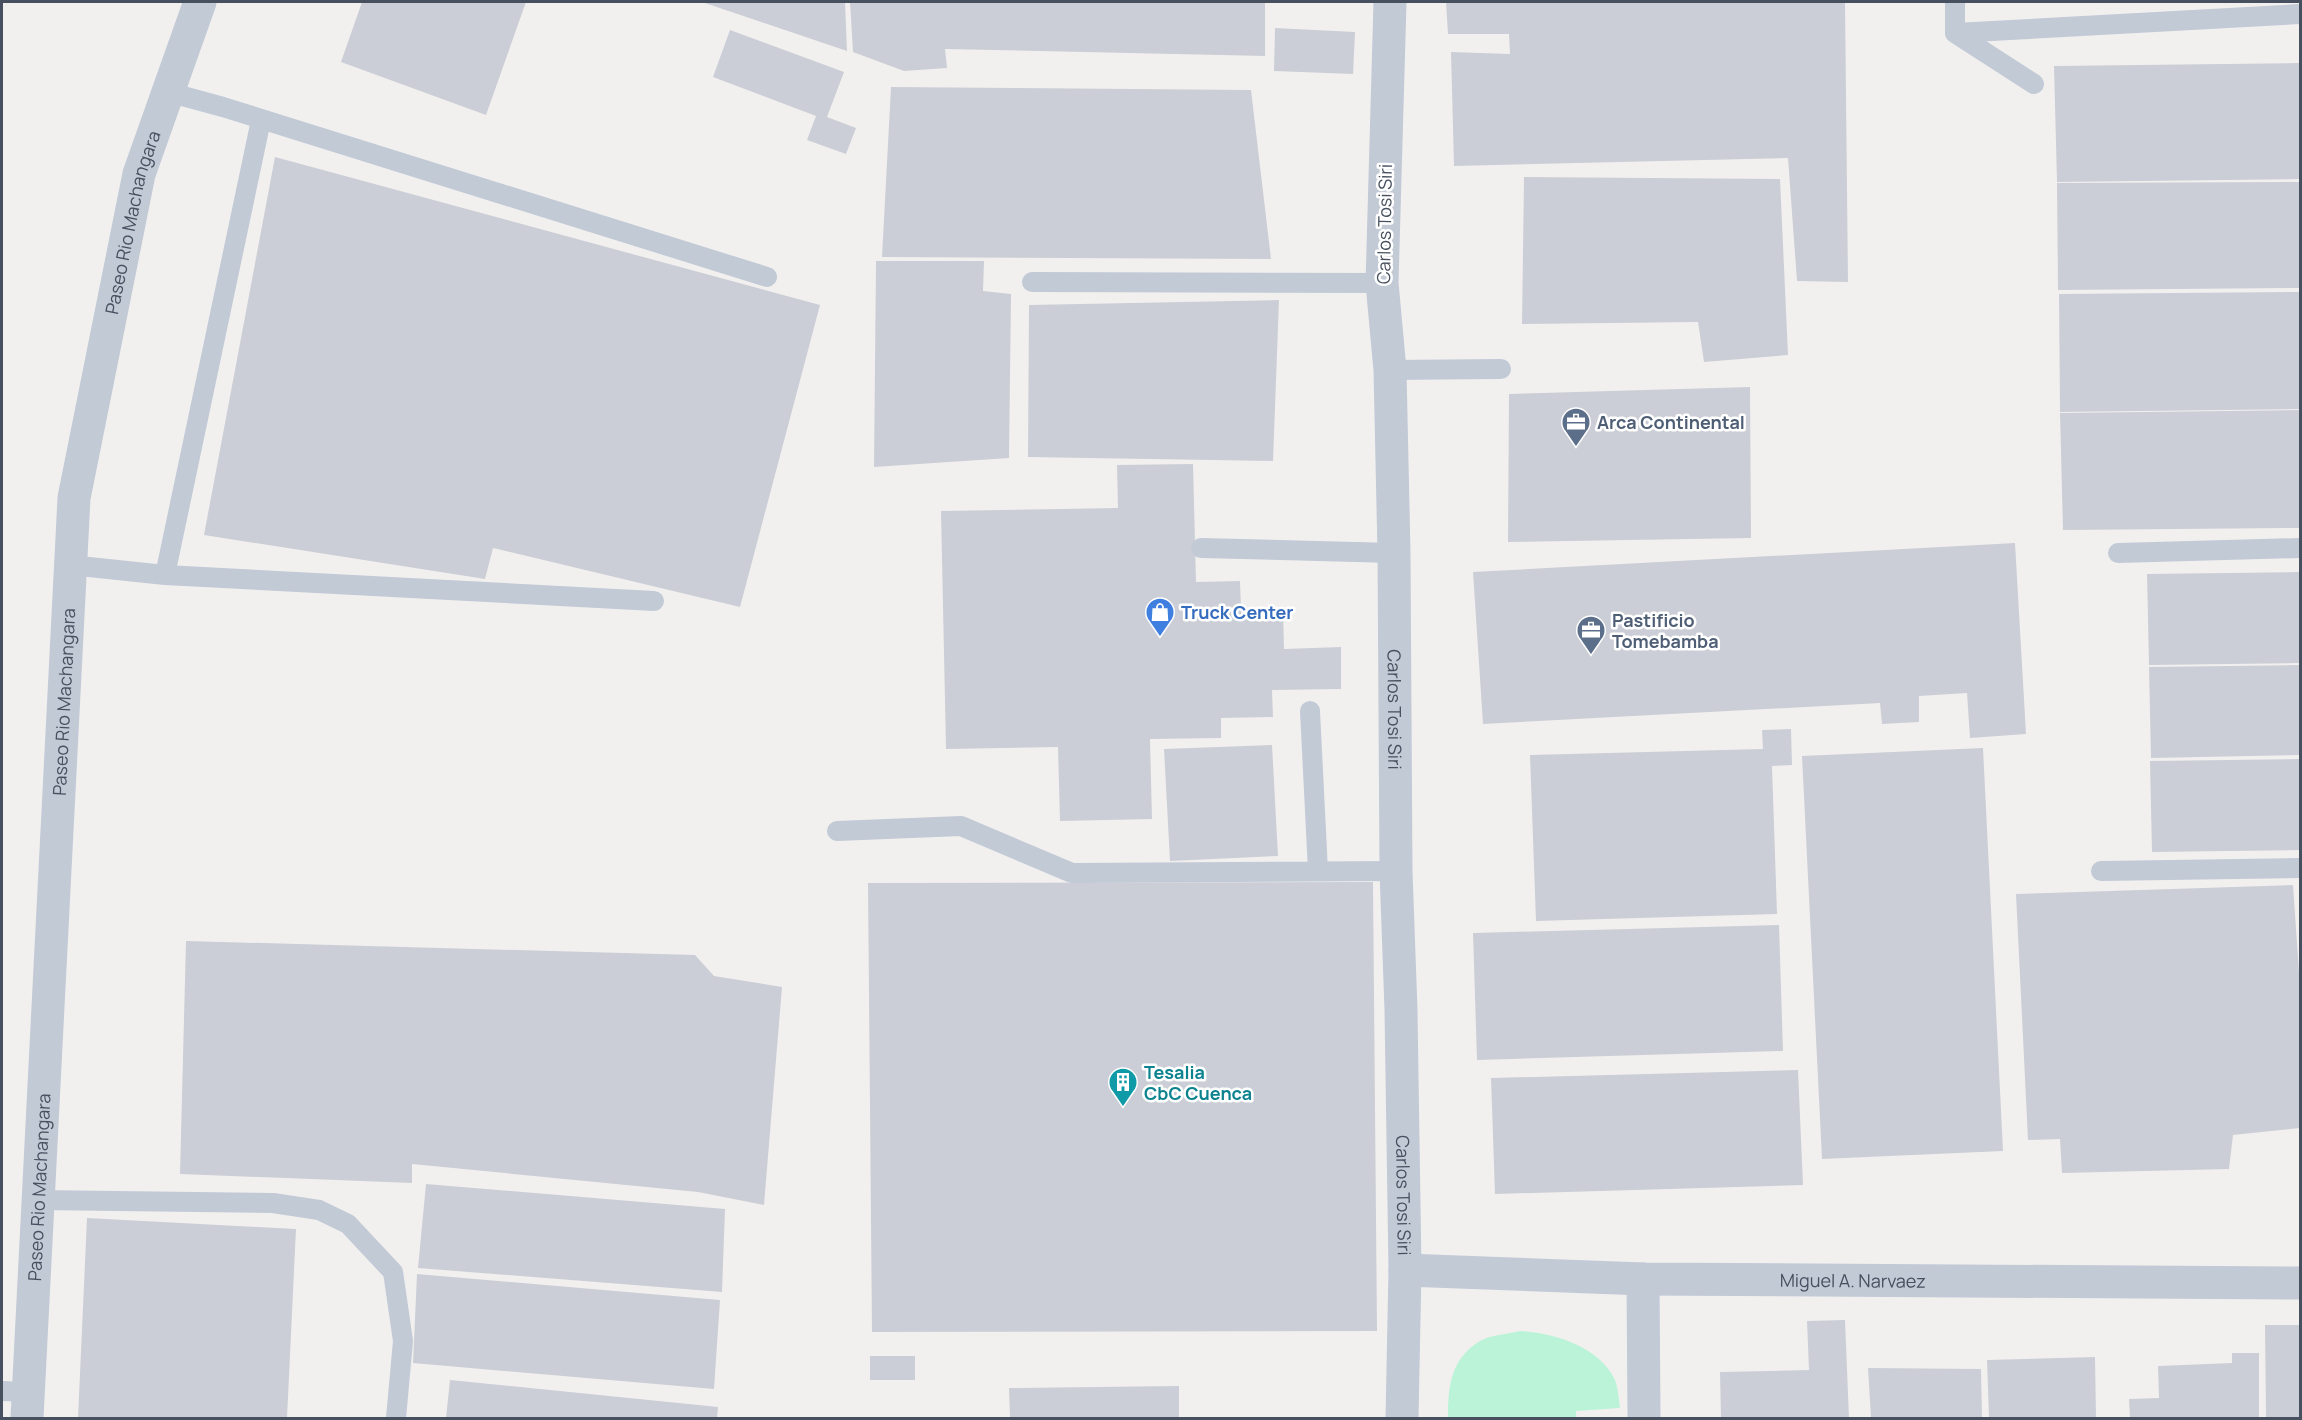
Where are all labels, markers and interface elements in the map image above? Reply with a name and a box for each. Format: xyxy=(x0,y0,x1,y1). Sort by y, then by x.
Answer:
street label: Paseo Rio Machangara xyxy=(99,127,165,316)
street label: Carlos Tosi Siri xyxy=(1371,164,1397,284)
office icon: Arca Continental xyxy=(1560,406,1592,448)
place label: Arca Continental xyxy=(1597,410,1745,434)
shop icon: Truck Center xyxy=(1144,596,1176,638)
place label: Truck Center xyxy=(1181,600,1294,624)
street label: Paseo Rio Machangara xyxy=(47,608,80,796)
place label: Pastificio Tomebamba xyxy=(1612,608,1719,653)
office icon: Pastificio Tomebamba xyxy=(1575,614,1607,656)
street label: Carlos Tosi Siri xyxy=(1383,649,1407,770)
place label: Tesalia CbC Cuenca xyxy=(1144,1060,1252,1105)
building icon: Tesalia CbC Cuenca xyxy=(1107,1066,1139,1108)
street label: Paseo Rio Machangara xyxy=(22,1093,56,1282)
street label: Carlos Tosi Siri xyxy=(1391,1135,1417,1256)
street label: Miguel A. Narvaez xyxy=(1780,1268,1926,1293)

